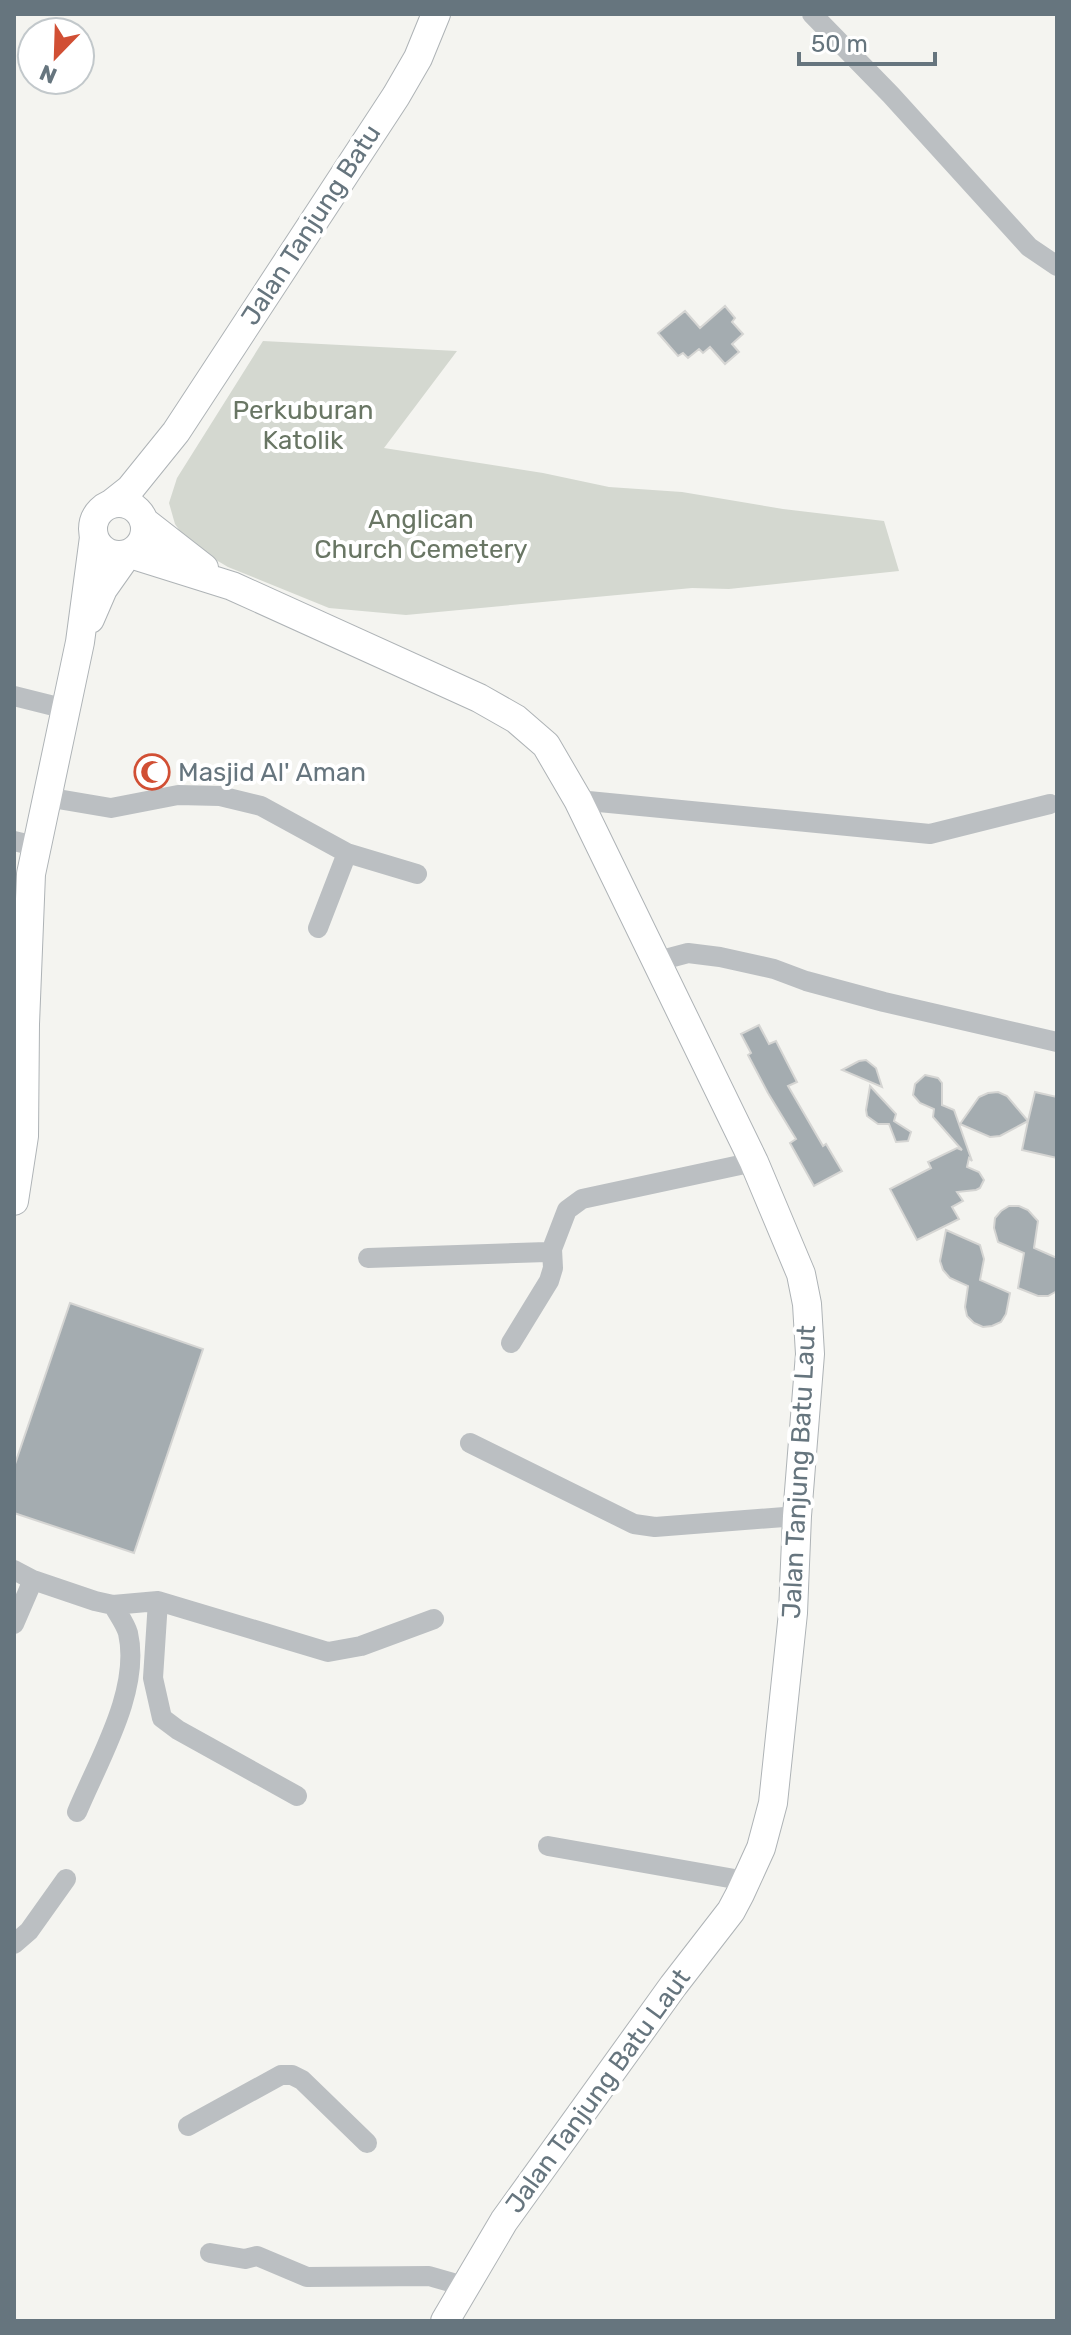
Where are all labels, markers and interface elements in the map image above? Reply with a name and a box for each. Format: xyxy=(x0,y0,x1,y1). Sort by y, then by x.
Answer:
north arrow xyxy=(16,16,96,96)
scale bar xyxy=(799,16,935,66)
text: 50 m xyxy=(811,30,868,58)
text: N xyxy=(36,58,61,89)
street label: Jalan Tanjung Batu xyxy=(235,119,387,331)
park label: Perkuburan Katolik xyxy=(233,395,373,456)
park label: Anglican Church Cemetery xyxy=(314,504,528,565)
mosque icon: Masjid Al' Aman xyxy=(133,753,171,791)
place label: Masjid Al' Aman xyxy=(178,757,366,788)
street label: Jalan Tanjung Batu Laut xyxy=(776,1324,822,1620)
street label: Jalan Tanjung Batu Laut xyxy=(499,1963,697,2219)

